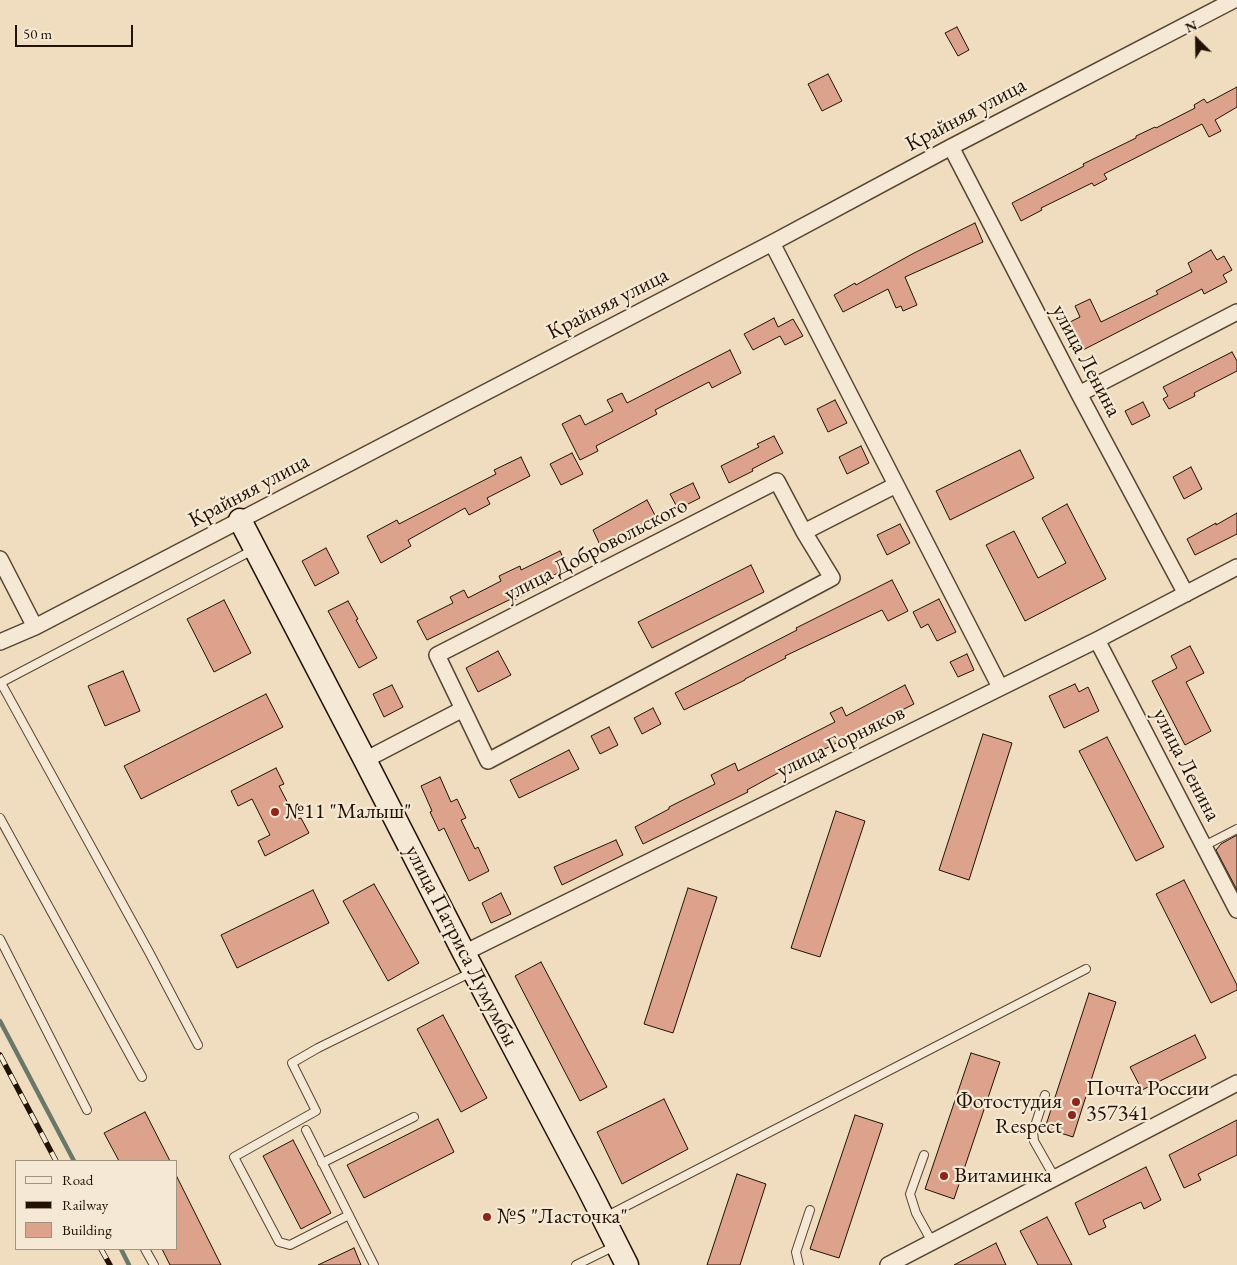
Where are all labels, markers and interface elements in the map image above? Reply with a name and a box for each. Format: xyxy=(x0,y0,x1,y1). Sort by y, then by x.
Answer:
scale bar xyxy=(18,15,135,47)
north arrow xyxy=(1172,15,1222,65)
text: N xyxy=(1182,16,1200,37)
text: 50 m xyxy=(23,24,52,43)
street label: Крайняя улица xyxy=(901,72,1031,158)
street label: Крайняя улица xyxy=(543,262,673,346)
street label: улица Ленина xyxy=(1045,300,1127,422)
street label: Крайняя улица xyxy=(184,448,314,534)
street label: улица Добровольского xyxy=(500,492,692,608)
street label: улица Горняков xyxy=(773,700,909,784)
street label: улица Ленина xyxy=(1146,704,1226,826)
place label: №11 "Малыш" xyxy=(285,799,412,825)
marker: №11 "Малыш" xyxy=(269,806,281,818)
street label: улица Патриса Лумумбы xyxy=(399,841,523,1051)
place label: Почта России 357341 xyxy=(1086,1076,1209,1128)
place label: Фотостудия Respect xyxy=(956,1089,1062,1140)
marker: Почта России 357341 xyxy=(1070,1096,1082,1108)
marker: Фотостудия Respect xyxy=(1066,1109,1078,1121)
legend xyxy=(15,1160,178,1250)
place label: Витаминка xyxy=(954,1163,1052,1189)
text: Road xyxy=(62,1170,93,1189)
marker: Витаминка xyxy=(938,1170,950,1182)
text: Railway xyxy=(62,1195,108,1214)
place label: №5 "Ласточка" xyxy=(497,1204,628,1230)
marker: №5 "Ласточка" xyxy=(481,1211,493,1223)
text: Building xyxy=(62,1220,112,1239)

